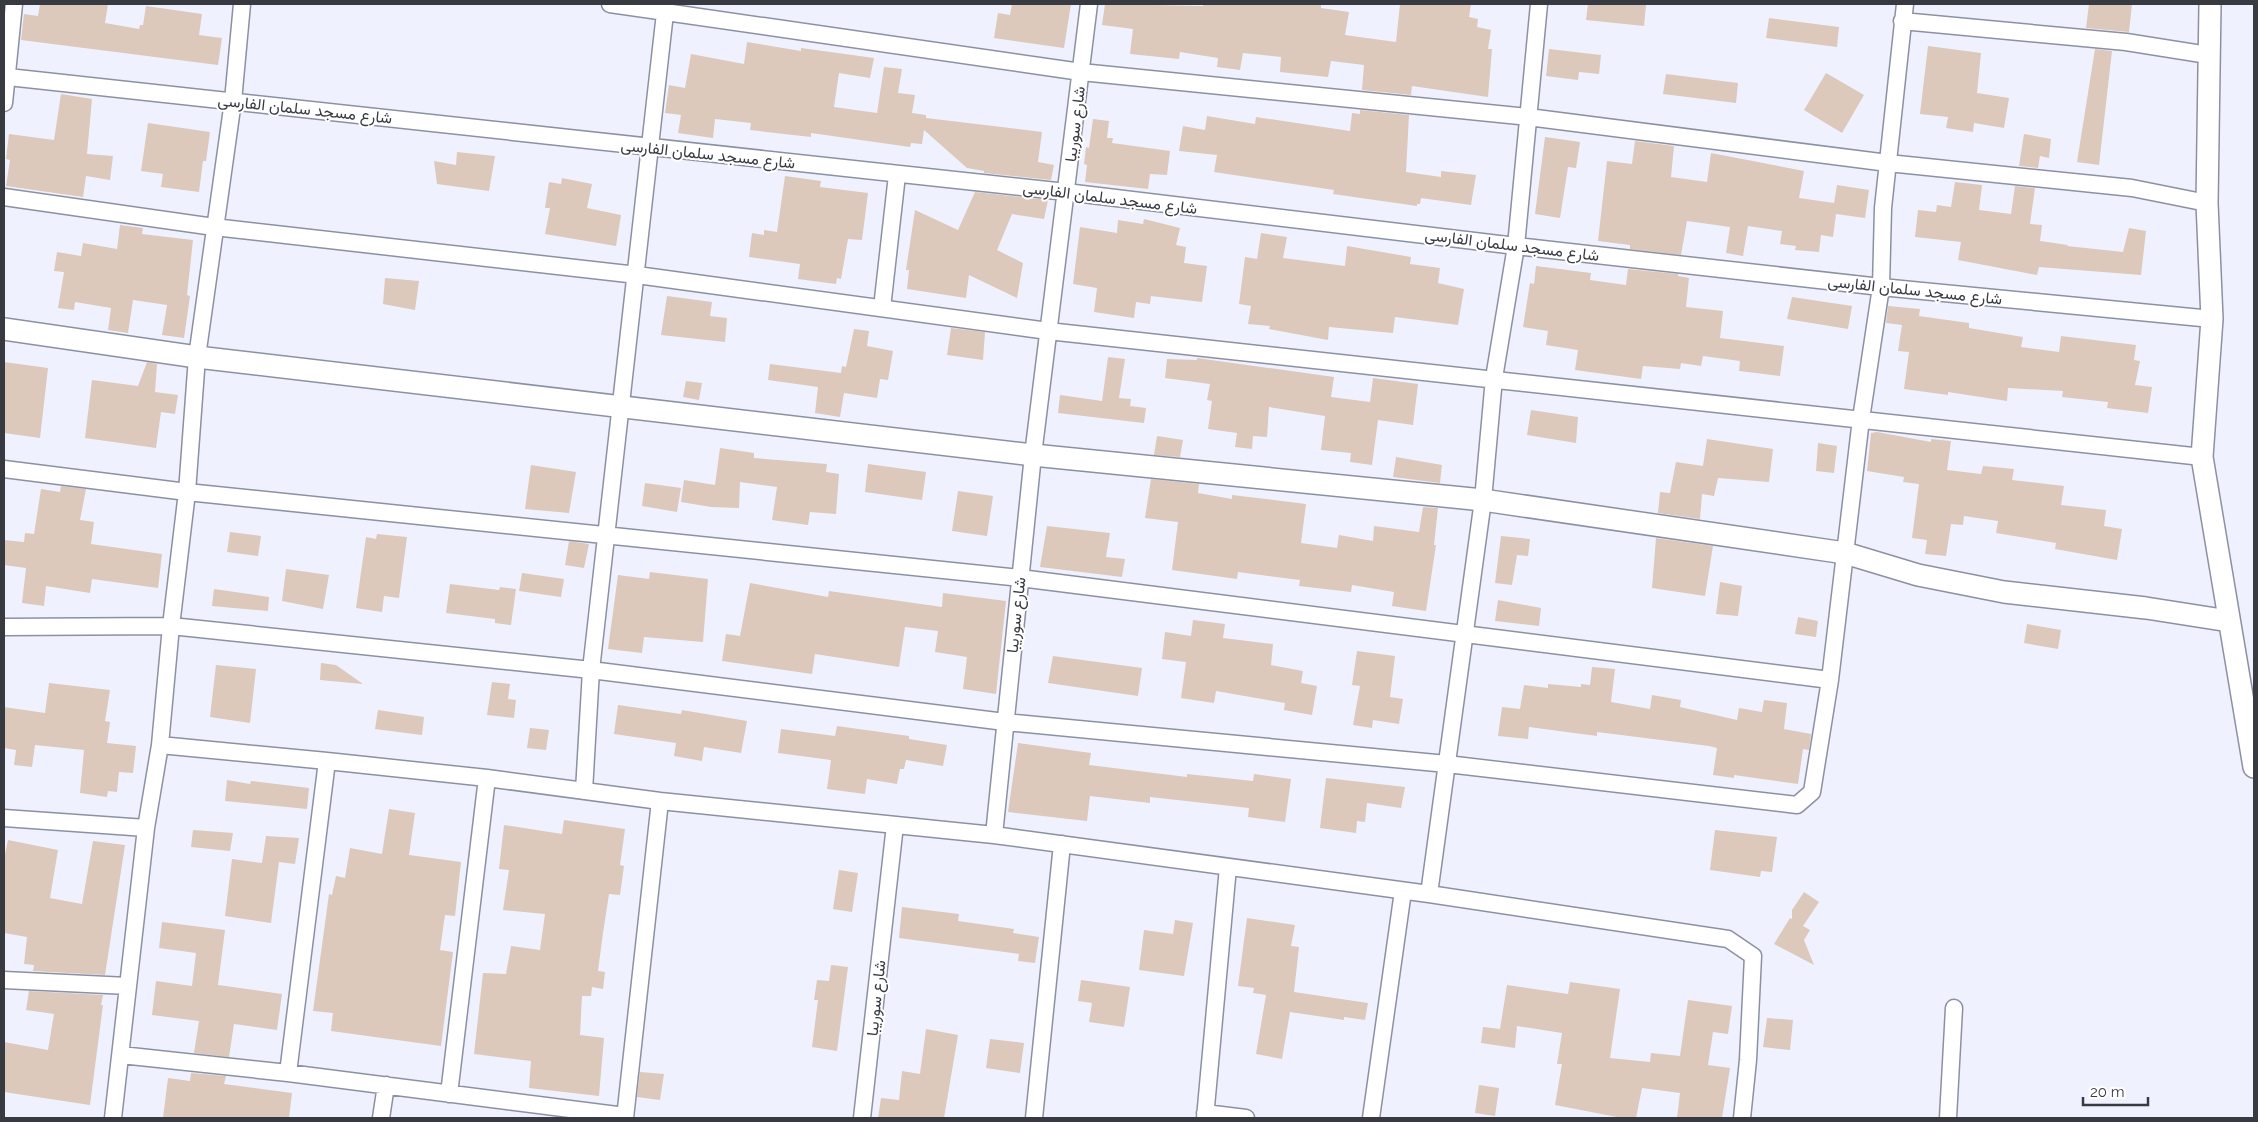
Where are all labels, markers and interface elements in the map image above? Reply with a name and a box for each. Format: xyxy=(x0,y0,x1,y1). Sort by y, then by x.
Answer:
street label: شارع سوريبا xyxy=(1061,85,1091,163)
street label: شارع مسجد سلمان الفارسى xyxy=(217,90,393,130)
street label: شارع مسجد سلمان الفارسى xyxy=(620,135,796,175)
street label: شارع مسجد سلمان الفارسى xyxy=(1022,178,1198,220)
street label: شارع مسجد سلمان الفارسى xyxy=(1424,225,1600,267)
street label: شارع مسجد سلمان الفارسى xyxy=(1827,271,2003,311)
street label: شارع سوريبا xyxy=(1003,576,1031,654)
street label: شارع سوريبا xyxy=(863,959,891,1037)
scale bar xyxy=(2083,1074,2148,1106)
text: 20 m xyxy=(2090,1083,2125,1101)

